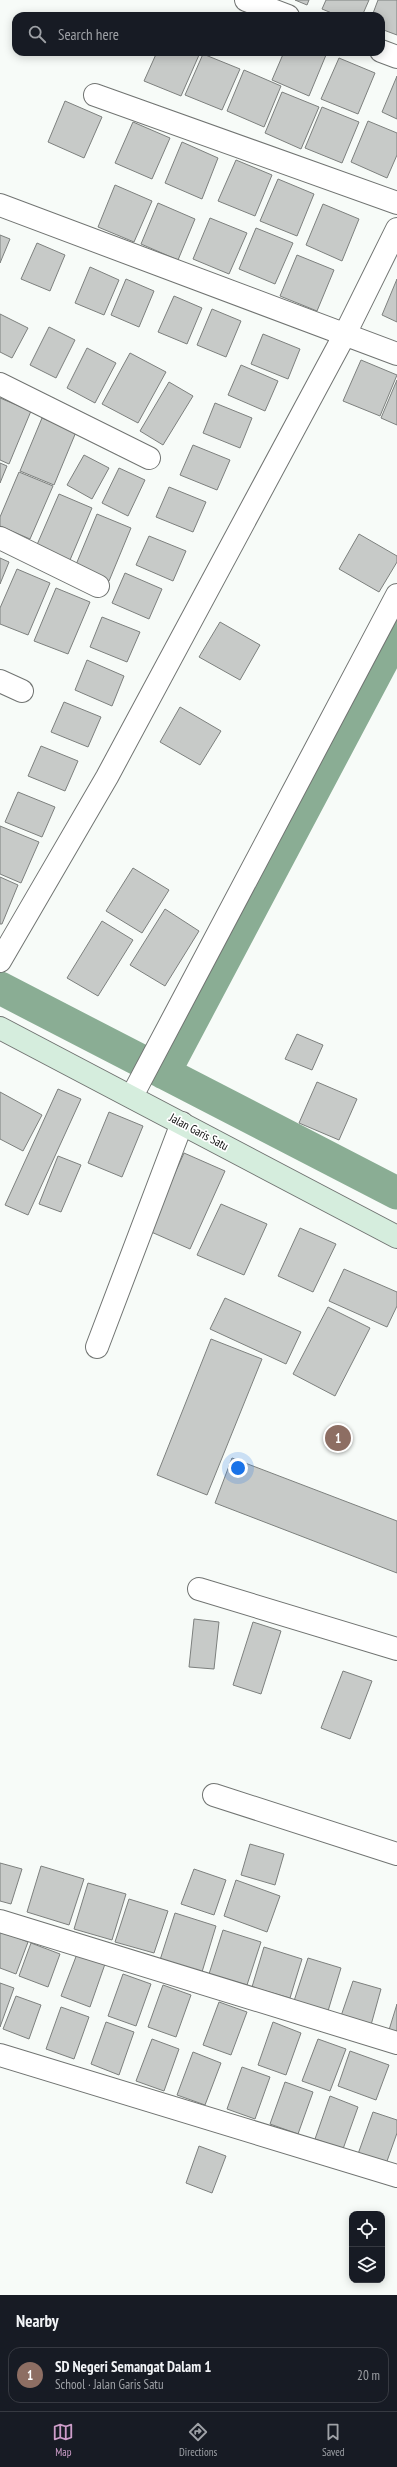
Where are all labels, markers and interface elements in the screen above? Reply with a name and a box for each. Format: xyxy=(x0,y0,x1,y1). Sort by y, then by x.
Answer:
search box xyxy=(12,12,385,56)
icon: search xyxy=(26,23,48,45)
text: Search here xyxy=(58,25,119,44)
street label: Jalan Garis Satu xyxy=(166,1109,231,1153)
pin: 1 xyxy=(325,1423,351,1453)
your location xyxy=(228,1458,248,1478)
map controls xyxy=(349,2211,385,2283)
button: locate xyxy=(349,2211,385,2247)
button: layers xyxy=(349,2247,385,2283)
text: Nearby xyxy=(16,2310,59,2332)
text: SD Negeri Semangat Dalam 1 xyxy=(55,2357,211,2376)
text: 1 xyxy=(27,2367,33,2384)
text: 20 m xyxy=(357,2367,380,2384)
text: School · Jalan Garis Satu xyxy=(55,2376,164,2393)
tab: Map xyxy=(52,2421,74,2459)
tab: Directions xyxy=(179,2421,217,2459)
tab: Saved xyxy=(322,2421,345,2459)

